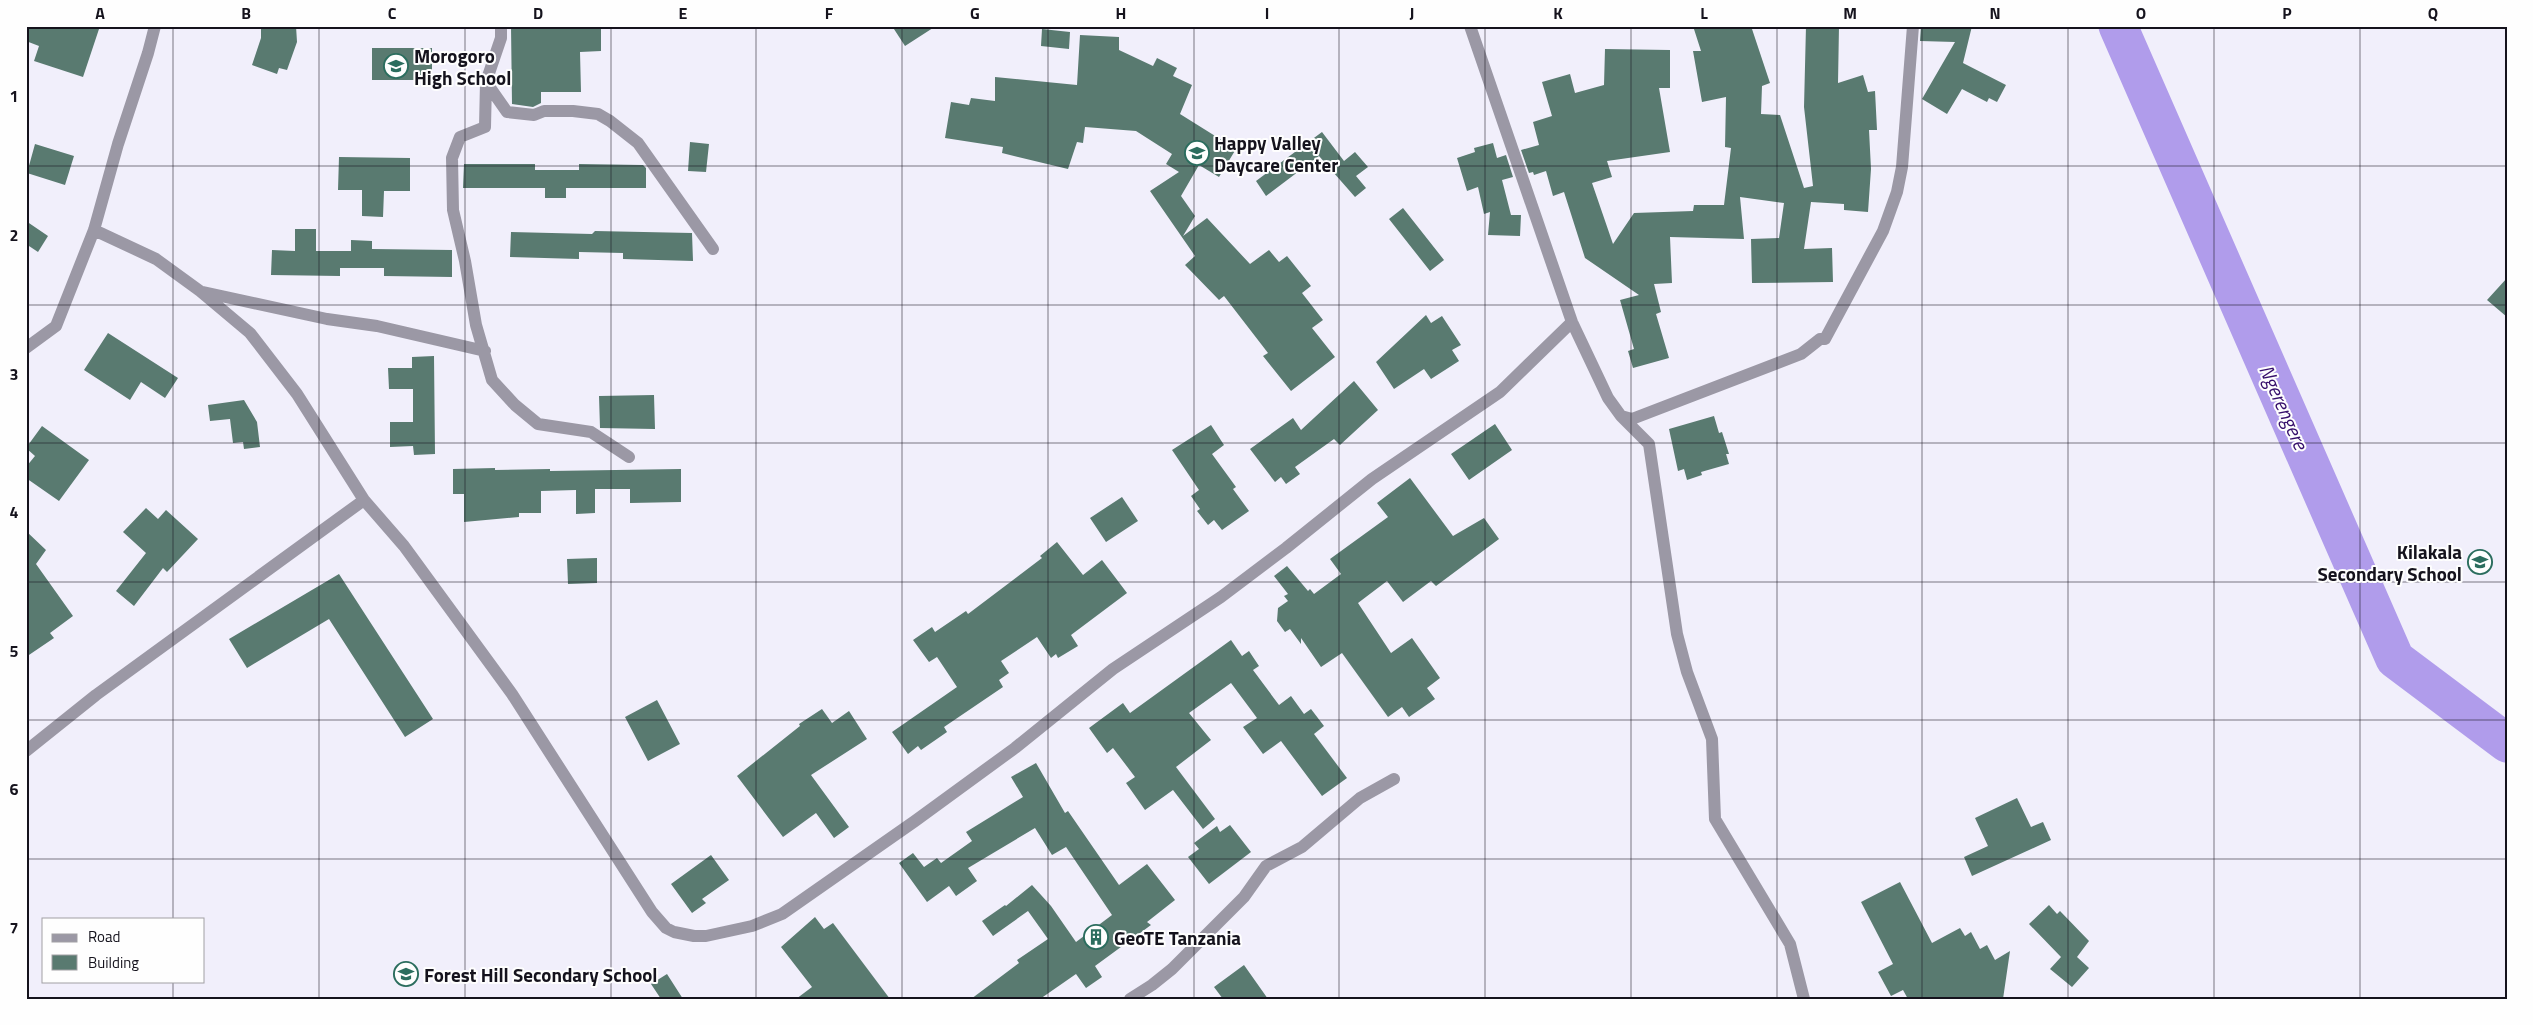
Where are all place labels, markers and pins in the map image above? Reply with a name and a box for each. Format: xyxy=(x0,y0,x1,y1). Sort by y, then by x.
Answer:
place label: Morogoro High School xyxy=(414,41,511,92)
school or university icon: Morogoro High School xyxy=(383,53,409,79)
place label: Happy Valley Daycare Center xyxy=(1214,128,1338,179)
school or university icon: Happy Valley Daycare Center xyxy=(1184,140,1210,166)
place label: Kilakala Secondary School xyxy=(2317,537,2462,588)
school or university icon: Kilakala Secondary School xyxy=(2467,549,2493,575)
place label: GeoTE Tanzania xyxy=(1114,923,1241,952)
building icon: GeoTE Tanzania xyxy=(1083,924,1109,950)
place label: Forest Hill Secondary School xyxy=(424,960,658,989)
school or university icon: Forest Hill Secondary School xyxy=(393,961,419,987)

